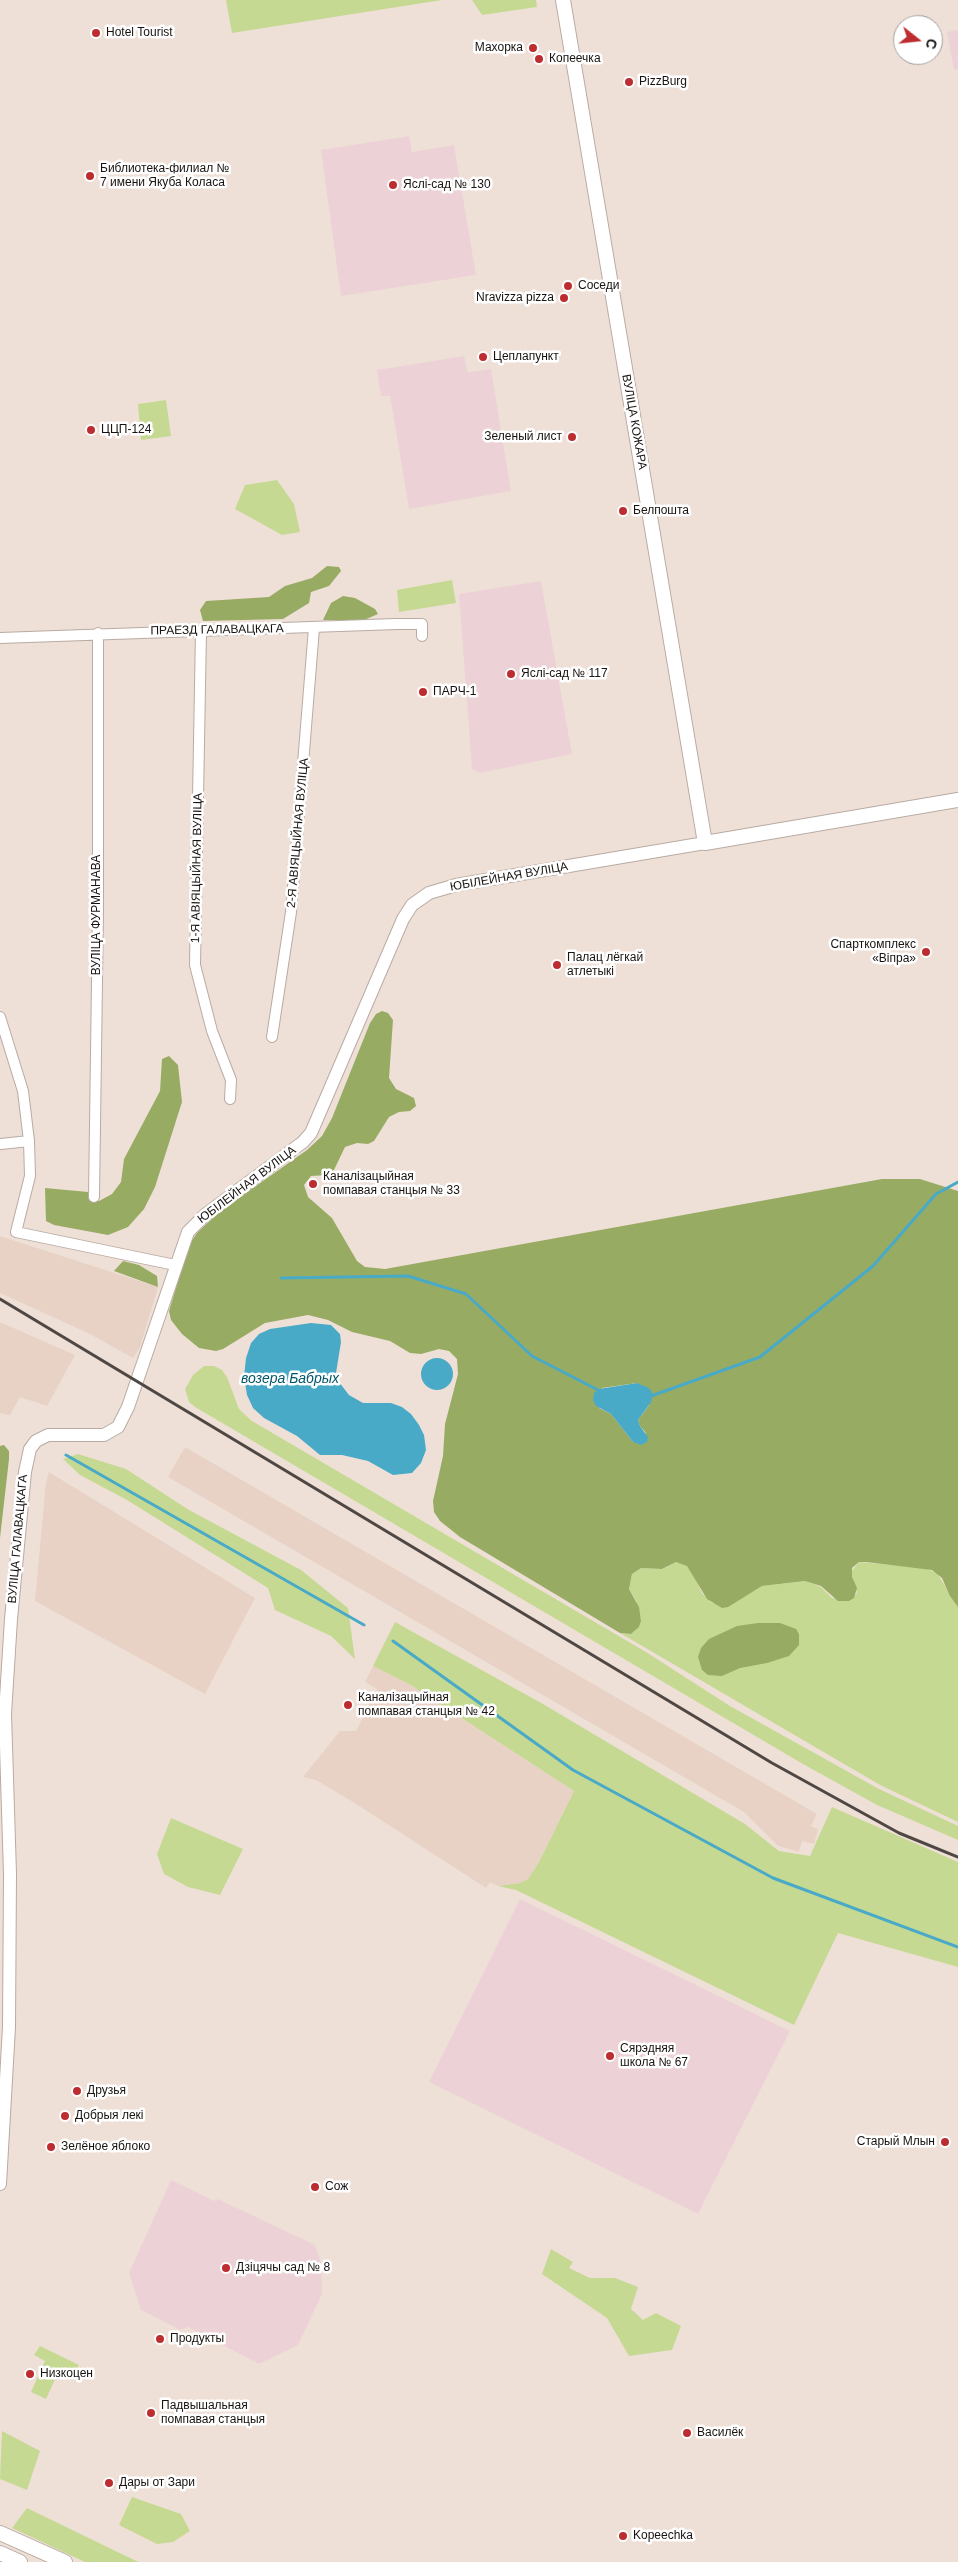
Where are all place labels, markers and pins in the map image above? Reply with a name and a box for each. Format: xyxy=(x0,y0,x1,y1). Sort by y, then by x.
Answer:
place label: Hotel Tourist xyxy=(106,26,173,40)
marker: Hotel Tourist xyxy=(90,27,102,39)
place label: Махорка xyxy=(475,41,523,55)
marker: Махорка xyxy=(527,42,539,54)
place label: Копеечка xyxy=(549,52,601,66)
marker: Копеечка xyxy=(533,53,545,65)
place label: PizzBurg xyxy=(639,75,687,89)
marker: PizzBurg xyxy=(623,76,635,88)
place label: Библиотека-филиал № 7 имени Якуба Коласа xyxy=(100,162,229,190)
marker: Библиотека-филиал № 7 имени Якуба Коласа xyxy=(84,170,96,182)
place label: Яслі-сад № 130 xyxy=(403,178,491,192)
marker: Яслі-сад № 130 xyxy=(387,179,399,191)
place label: Соседи xyxy=(578,279,619,293)
marker: Соседи xyxy=(562,280,574,292)
place label: Nravizza pizza xyxy=(476,291,554,305)
marker: Nravizza pizza xyxy=(558,292,570,304)
place label: Цеплапункт xyxy=(493,350,559,364)
marker: Цеплапункт xyxy=(477,351,489,363)
place label: ЦЦП-124 xyxy=(101,423,151,437)
marker: ЦЦП-124 xyxy=(85,424,97,436)
place label: Зеленый лист xyxy=(484,430,562,444)
marker: Зеленый лист xyxy=(566,431,578,443)
place label: Белпошта xyxy=(633,504,689,518)
marker: Белпошта xyxy=(617,505,629,517)
place label: Яслі-сад № 117 xyxy=(521,667,608,681)
marker: Яслі-сад № 117 xyxy=(505,668,517,680)
place label: ПАРЧ-1 xyxy=(433,685,476,699)
marker: ПАРЧ-1 xyxy=(417,686,429,698)
place label: Спарткомплекс «Віпра» xyxy=(830,938,916,966)
marker: Спарткомплекс «Віпра» xyxy=(920,946,932,958)
place label: Палац лёгкай атлетыкі xyxy=(567,951,643,979)
marker: Палац лёгкай атлетыкі xyxy=(551,959,563,971)
place label: Каналізацыйная помпавая станцыя № 33 xyxy=(323,1170,460,1198)
marker: Каналізацыйная помпавая станцыя № 33 xyxy=(307,1178,319,1190)
place label: Каналізацыйная помпавая станцыя № 42 xyxy=(358,1691,495,1719)
marker: Каналізацыйная помпавая станцыя № 42 xyxy=(342,1699,354,1711)
place label: Сярэдняя школа № 67 xyxy=(620,2042,688,2070)
marker: Сярэдняя школа № 67 xyxy=(604,2050,616,2062)
place label: Друзья xyxy=(87,2084,126,2098)
marker: Друзья xyxy=(71,2085,83,2097)
place label: Добрыя лекі xyxy=(75,2109,144,2123)
marker: Добрыя лекі xyxy=(59,2110,71,2122)
place label: Старый Млын xyxy=(857,2135,935,2149)
marker: Старый Млын xyxy=(939,2136,951,2148)
place label: Зелёное яблоко xyxy=(61,2140,150,2154)
marker: Зелёное яблоко xyxy=(45,2141,57,2153)
place label: Сож xyxy=(325,2180,348,2194)
marker: Сож xyxy=(309,2181,321,2193)
place label: Дзіцячы сад № 8 xyxy=(236,2261,330,2275)
marker: Дзіцячы сад № 8 xyxy=(220,2262,232,2274)
place label: Продукты xyxy=(170,2332,224,2346)
marker: Продукты xyxy=(154,2333,166,2345)
place label: Низкоцен xyxy=(40,2367,93,2381)
marker: Низкоцен xyxy=(24,2368,36,2380)
place label: Падвышальная помпавая станцыя xyxy=(161,2399,265,2427)
marker: Падвышальная помпавая станцыя xyxy=(145,2407,157,2419)
place label: Василёк xyxy=(697,2426,743,2440)
marker: Василёк xyxy=(681,2427,693,2439)
place label: Дары от Зари xyxy=(119,2476,195,2490)
marker: Дары от Зари xyxy=(103,2477,115,2489)
place label: Kopeechka xyxy=(633,2529,693,2543)
marker: Kopeechka xyxy=(617,2530,629,2542)

